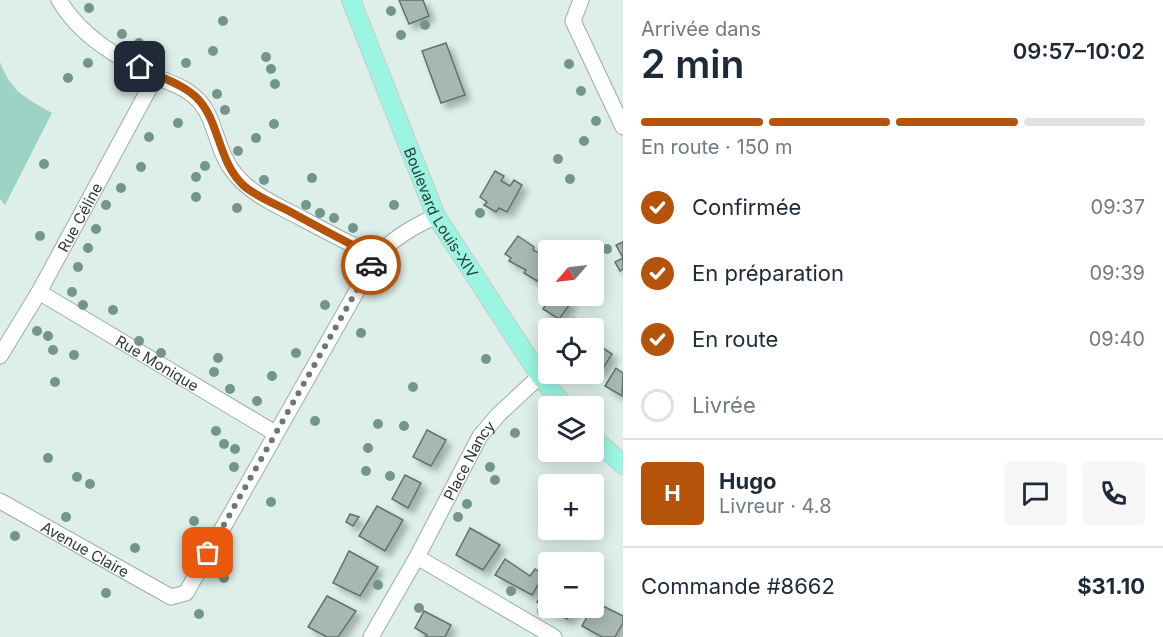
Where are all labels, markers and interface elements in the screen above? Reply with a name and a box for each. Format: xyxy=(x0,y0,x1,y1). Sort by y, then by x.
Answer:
text: Arrivée dans xyxy=(641,17,761,41)
text: 09:57–10:02 xyxy=(1013,38,1145,64)
text: 2 min xyxy=(641,40,744,87)
pin xyxy=(114,41,165,92)
icon: home xyxy=(123,50,156,83)
text: En route · 150 m xyxy=(641,135,793,159)
street label: Boulevard Louis-XIV xyxy=(400,144,483,281)
street label: Rue Céline xyxy=(53,179,106,255)
icon: check xyxy=(641,191,674,224)
text: Confirmée xyxy=(692,194,801,220)
text: 09:37 xyxy=(1091,195,1145,219)
courier xyxy=(341,235,401,295)
north arrow xyxy=(538,240,604,306)
map controls xyxy=(538,240,604,618)
icon: car xyxy=(355,249,388,282)
icon: check xyxy=(641,257,674,290)
text: En préparation xyxy=(692,260,844,286)
text: 09:39 xyxy=(1089,261,1145,285)
button: locate xyxy=(538,318,604,384)
icon: check xyxy=(641,323,674,356)
text: En route xyxy=(692,326,778,352)
text: 09:40 xyxy=(1089,327,1145,351)
street label: Rue Monique xyxy=(113,331,202,395)
text: Livrée xyxy=(692,392,756,418)
button: layers xyxy=(538,396,604,462)
street label: Place Nancy xyxy=(439,416,499,503)
button: chat xyxy=(1004,462,1067,525)
button: phone xyxy=(1082,462,1145,525)
text: Hugo xyxy=(719,468,777,494)
button: + xyxy=(538,474,604,540)
text: H xyxy=(664,480,681,506)
text: Livreur · 4.8 xyxy=(719,494,832,518)
street label: Avenue Claire xyxy=(38,517,133,581)
pin xyxy=(182,527,233,578)
icon: bag xyxy=(191,536,224,569)
button: − xyxy=(538,552,604,618)
text: Commande #8662 xyxy=(641,573,835,599)
text: $31.10 xyxy=(1077,573,1145,599)

